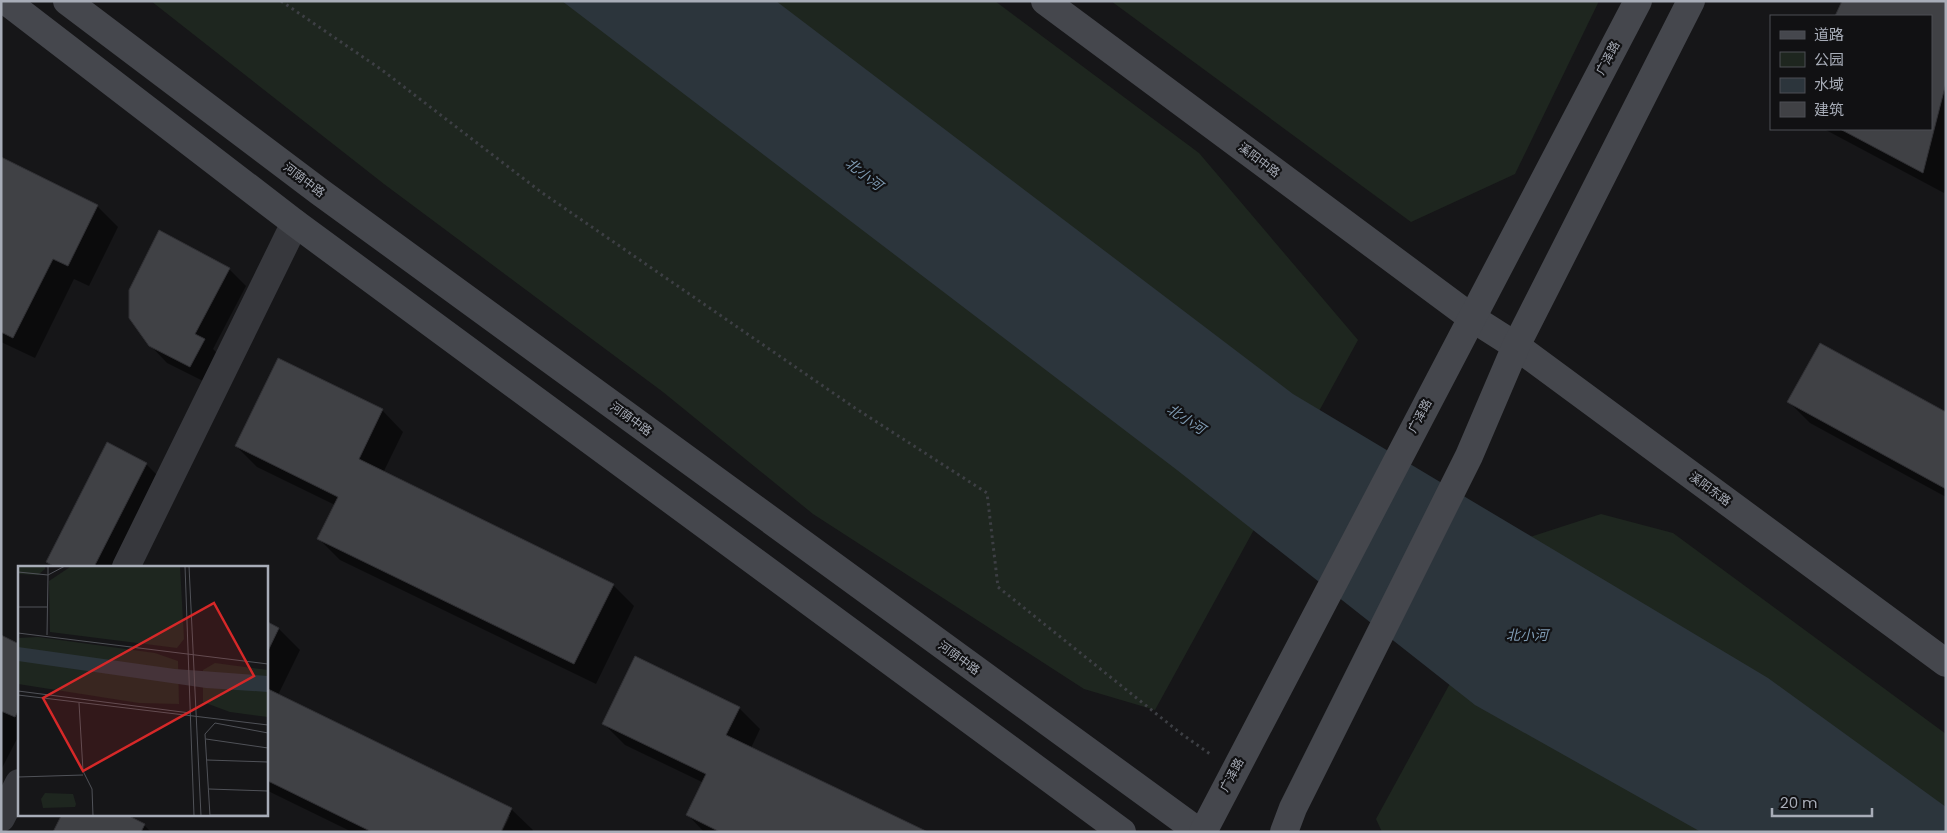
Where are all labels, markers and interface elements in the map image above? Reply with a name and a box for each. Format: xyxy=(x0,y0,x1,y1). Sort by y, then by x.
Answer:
legend xyxy=(1770,15,1932,130)
text: 道路 xyxy=(1814,24,1844,45)
street label: 广泽路 xyxy=(1592,38,1624,78)
text: 公园 xyxy=(1814,49,1844,70)
text: 水域 xyxy=(1814,74,1844,95)
text: 建筑 xyxy=(1814,99,1844,120)
street label: 溪阳中路 xyxy=(1235,138,1284,181)
water label: 北小河 xyxy=(841,153,889,197)
street label: 河荫中路 xyxy=(280,158,329,201)
street label: 广泽路 xyxy=(1404,396,1436,436)
street label: 河荫中路 xyxy=(607,398,656,440)
water label: 北小河 xyxy=(1163,399,1212,440)
street label: 溪阳东路 xyxy=(1686,468,1735,510)
inset map xyxy=(18,566,268,816)
water label: 北小河 xyxy=(1506,625,1551,645)
street label: 河荫中路 xyxy=(935,637,984,679)
street label: 广泽路 xyxy=(1216,755,1248,795)
scale bar xyxy=(1772,786,1872,818)
text: 20 m xyxy=(1780,792,1818,813)

